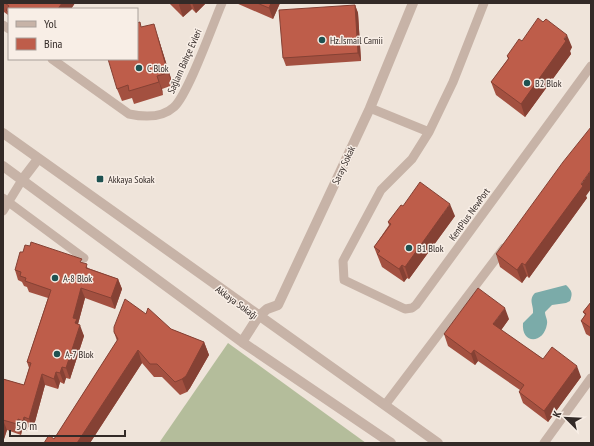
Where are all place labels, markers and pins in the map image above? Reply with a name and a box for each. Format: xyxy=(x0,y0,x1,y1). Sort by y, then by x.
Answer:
place label: Hz.İsmail Camii xyxy=(330,34,383,47)
marker: Hz.İsmail Camii xyxy=(317,35,327,45)
place label: C Blok xyxy=(147,62,169,75)
marker: C Blok xyxy=(134,63,144,73)
place label: B2 Blok xyxy=(535,77,562,90)
marker: B2 Blok xyxy=(522,78,532,88)
place label: Akkaya Sokak xyxy=(108,173,155,186)
marker: Akkaya Sokak xyxy=(95,174,105,184)
place label: B1 Blok xyxy=(417,242,444,255)
marker: B1 Blok xyxy=(404,243,414,253)
place label: A-8 Blok xyxy=(63,272,92,285)
marker: A-8 Blok xyxy=(50,273,60,283)
place label: A-7 Blok xyxy=(65,348,94,361)
marker: A-7 Blok xyxy=(52,349,62,359)

